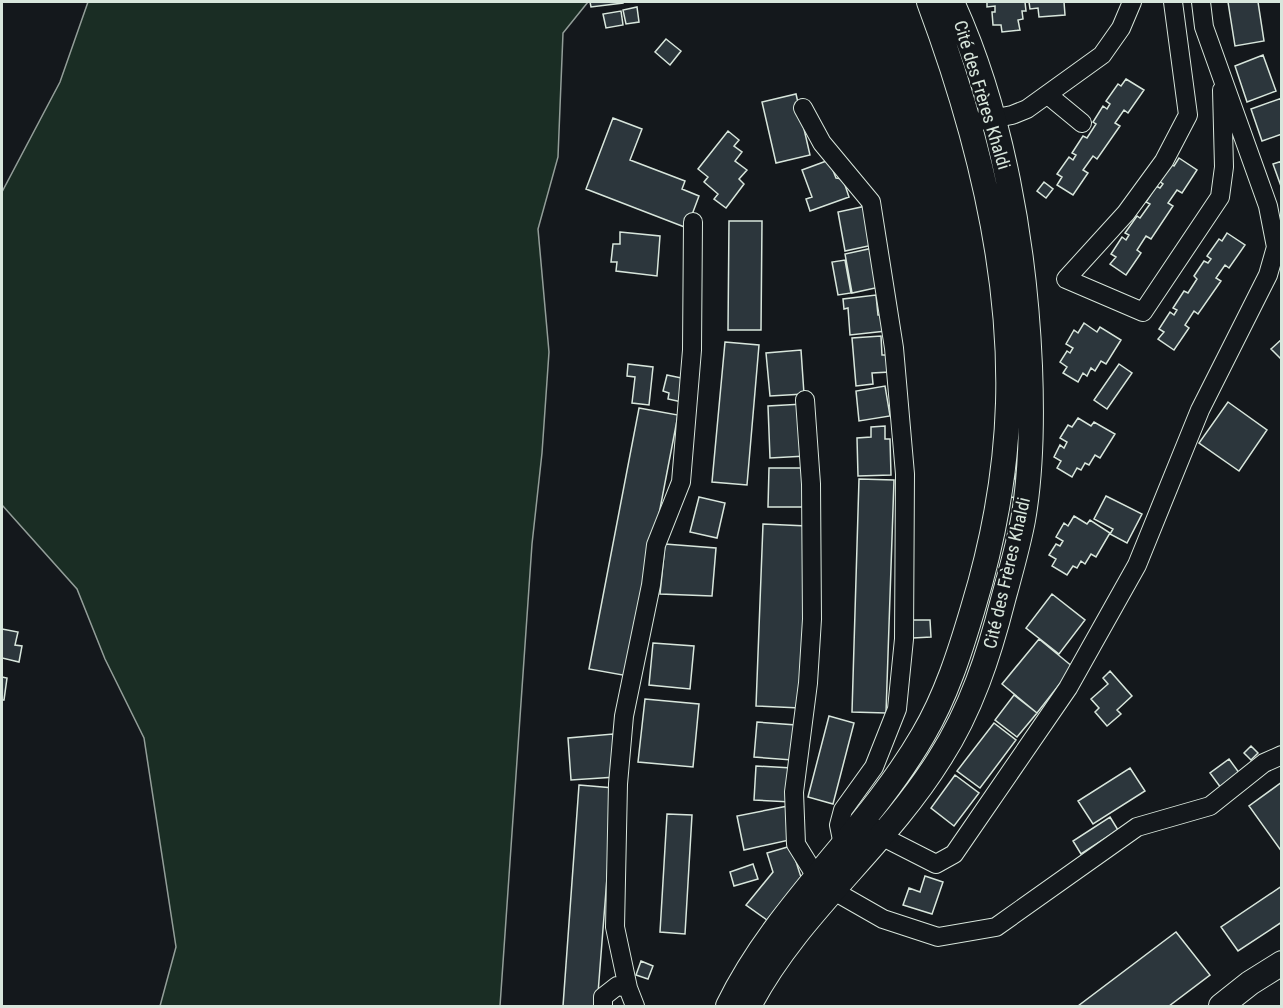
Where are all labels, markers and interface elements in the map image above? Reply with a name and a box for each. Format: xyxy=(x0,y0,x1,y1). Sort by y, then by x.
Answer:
street label: Cité des Frères Khaldi xyxy=(950,18,1015,172)
street label: Cité des Frères Khaldi xyxy=(979,495,1034,651)

